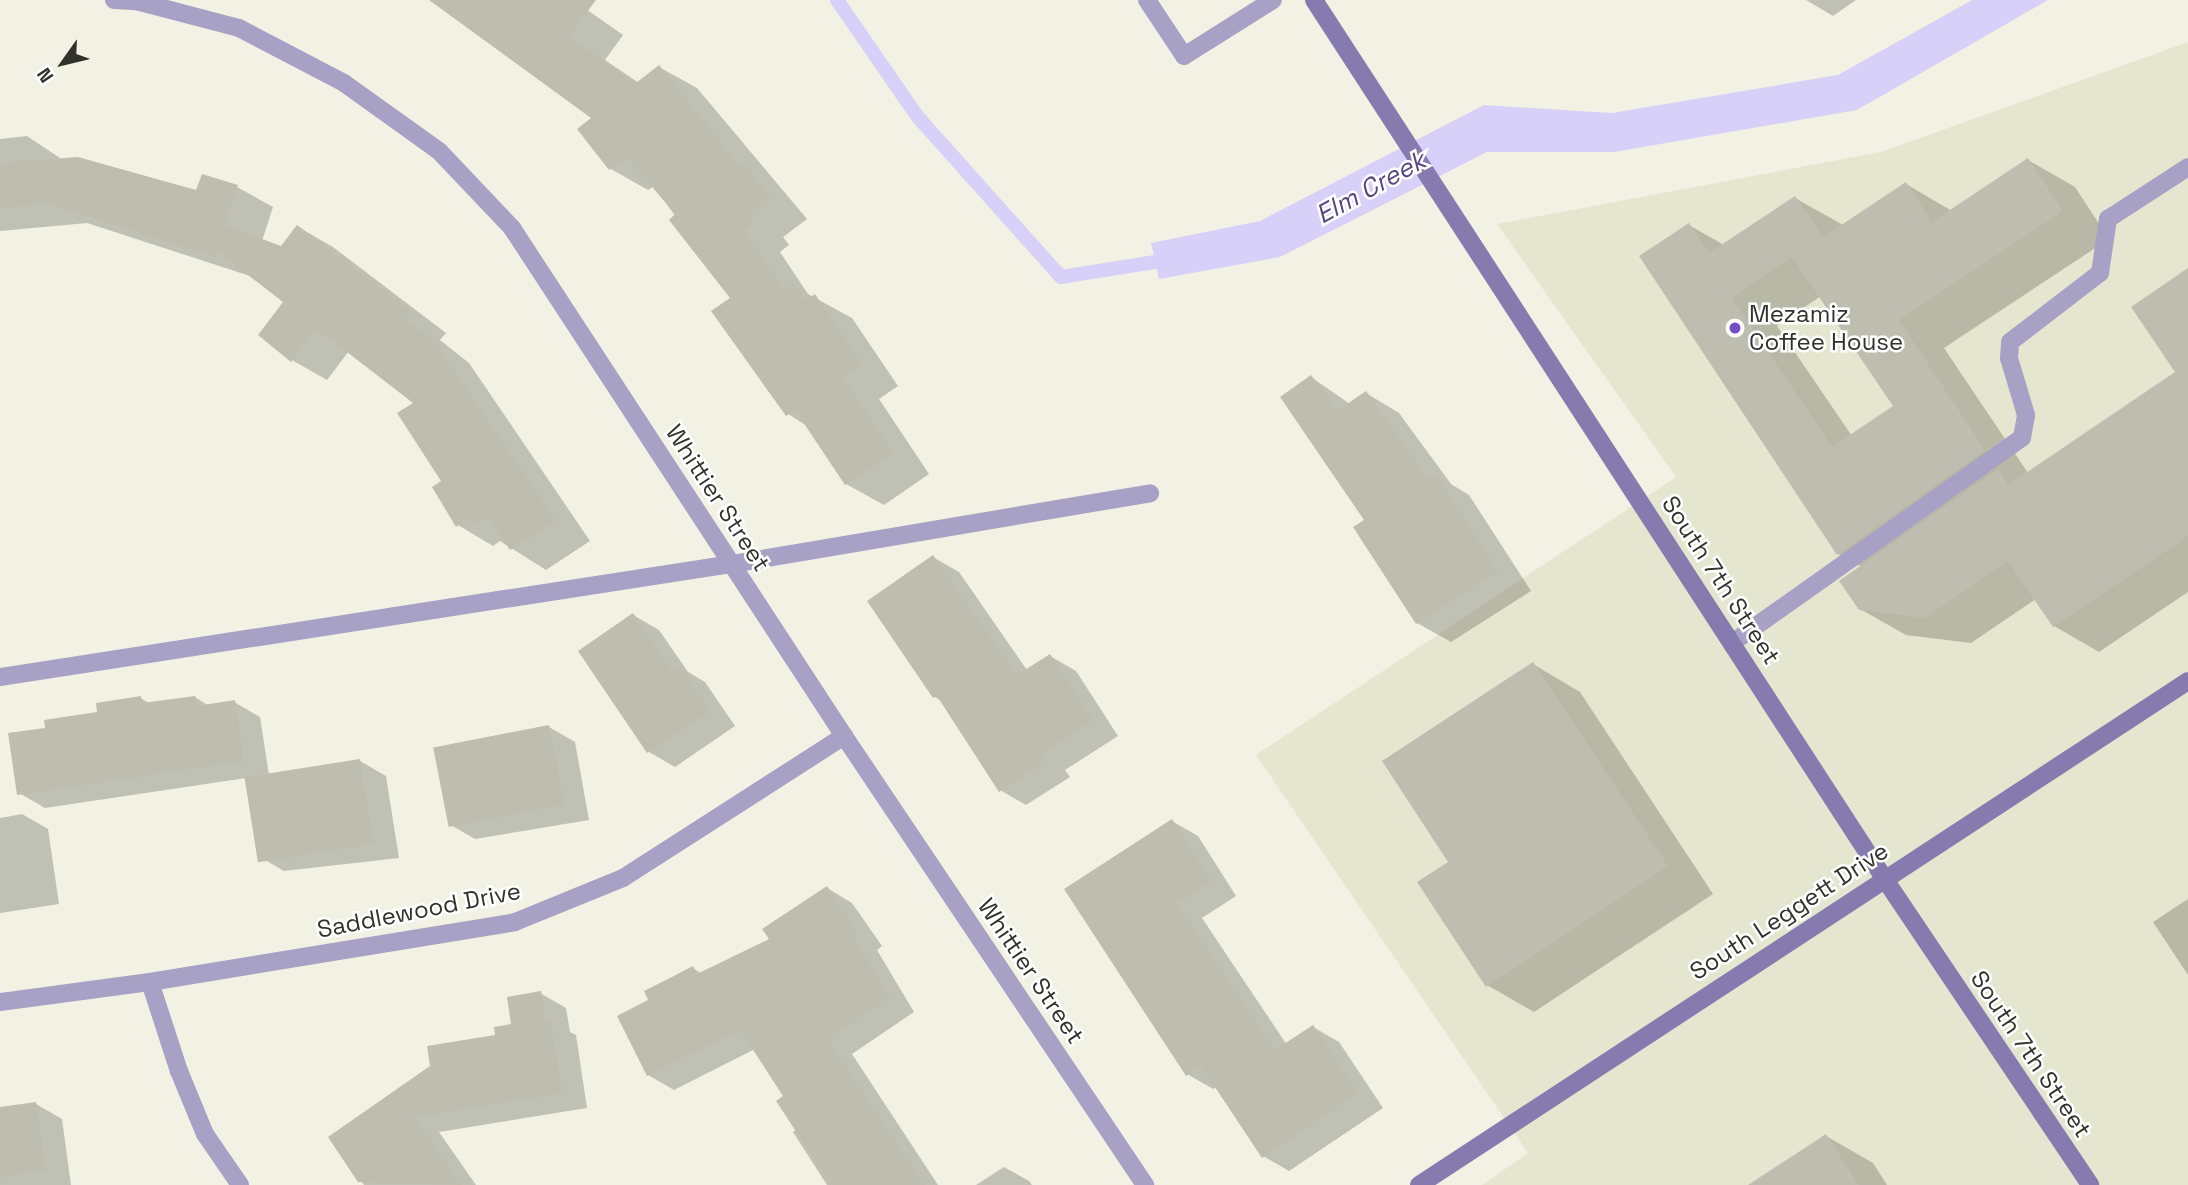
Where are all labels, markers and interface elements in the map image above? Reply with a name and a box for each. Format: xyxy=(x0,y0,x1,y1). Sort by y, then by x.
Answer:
north arrow xyxy=(28,28,98,98)
text: N xyxy=(31,63,59,87)
water label: Elm Creek xyxy=(1311,145,1431,231)
place label: Mezamiz Coffee House xyxy=(1749,300,1903,356)
marker: Mezamiz Coffee House xyxy=(1727,320,1743,336)
street label: Whittier Street xyxy=(660,419,776,577)
street label: South 7th Street xyxy=(1656,490,1786,670)
street label: South Leggett Drive xyxy=(1684,836,1894,986)
street label: Saddlewood Drive xyxy=(315,876,523,944)
street label: Whittier Street xyxy=(972,893,1090,1049)
street label: South 7th Street xyxy=(1965,965,2097,1143)

